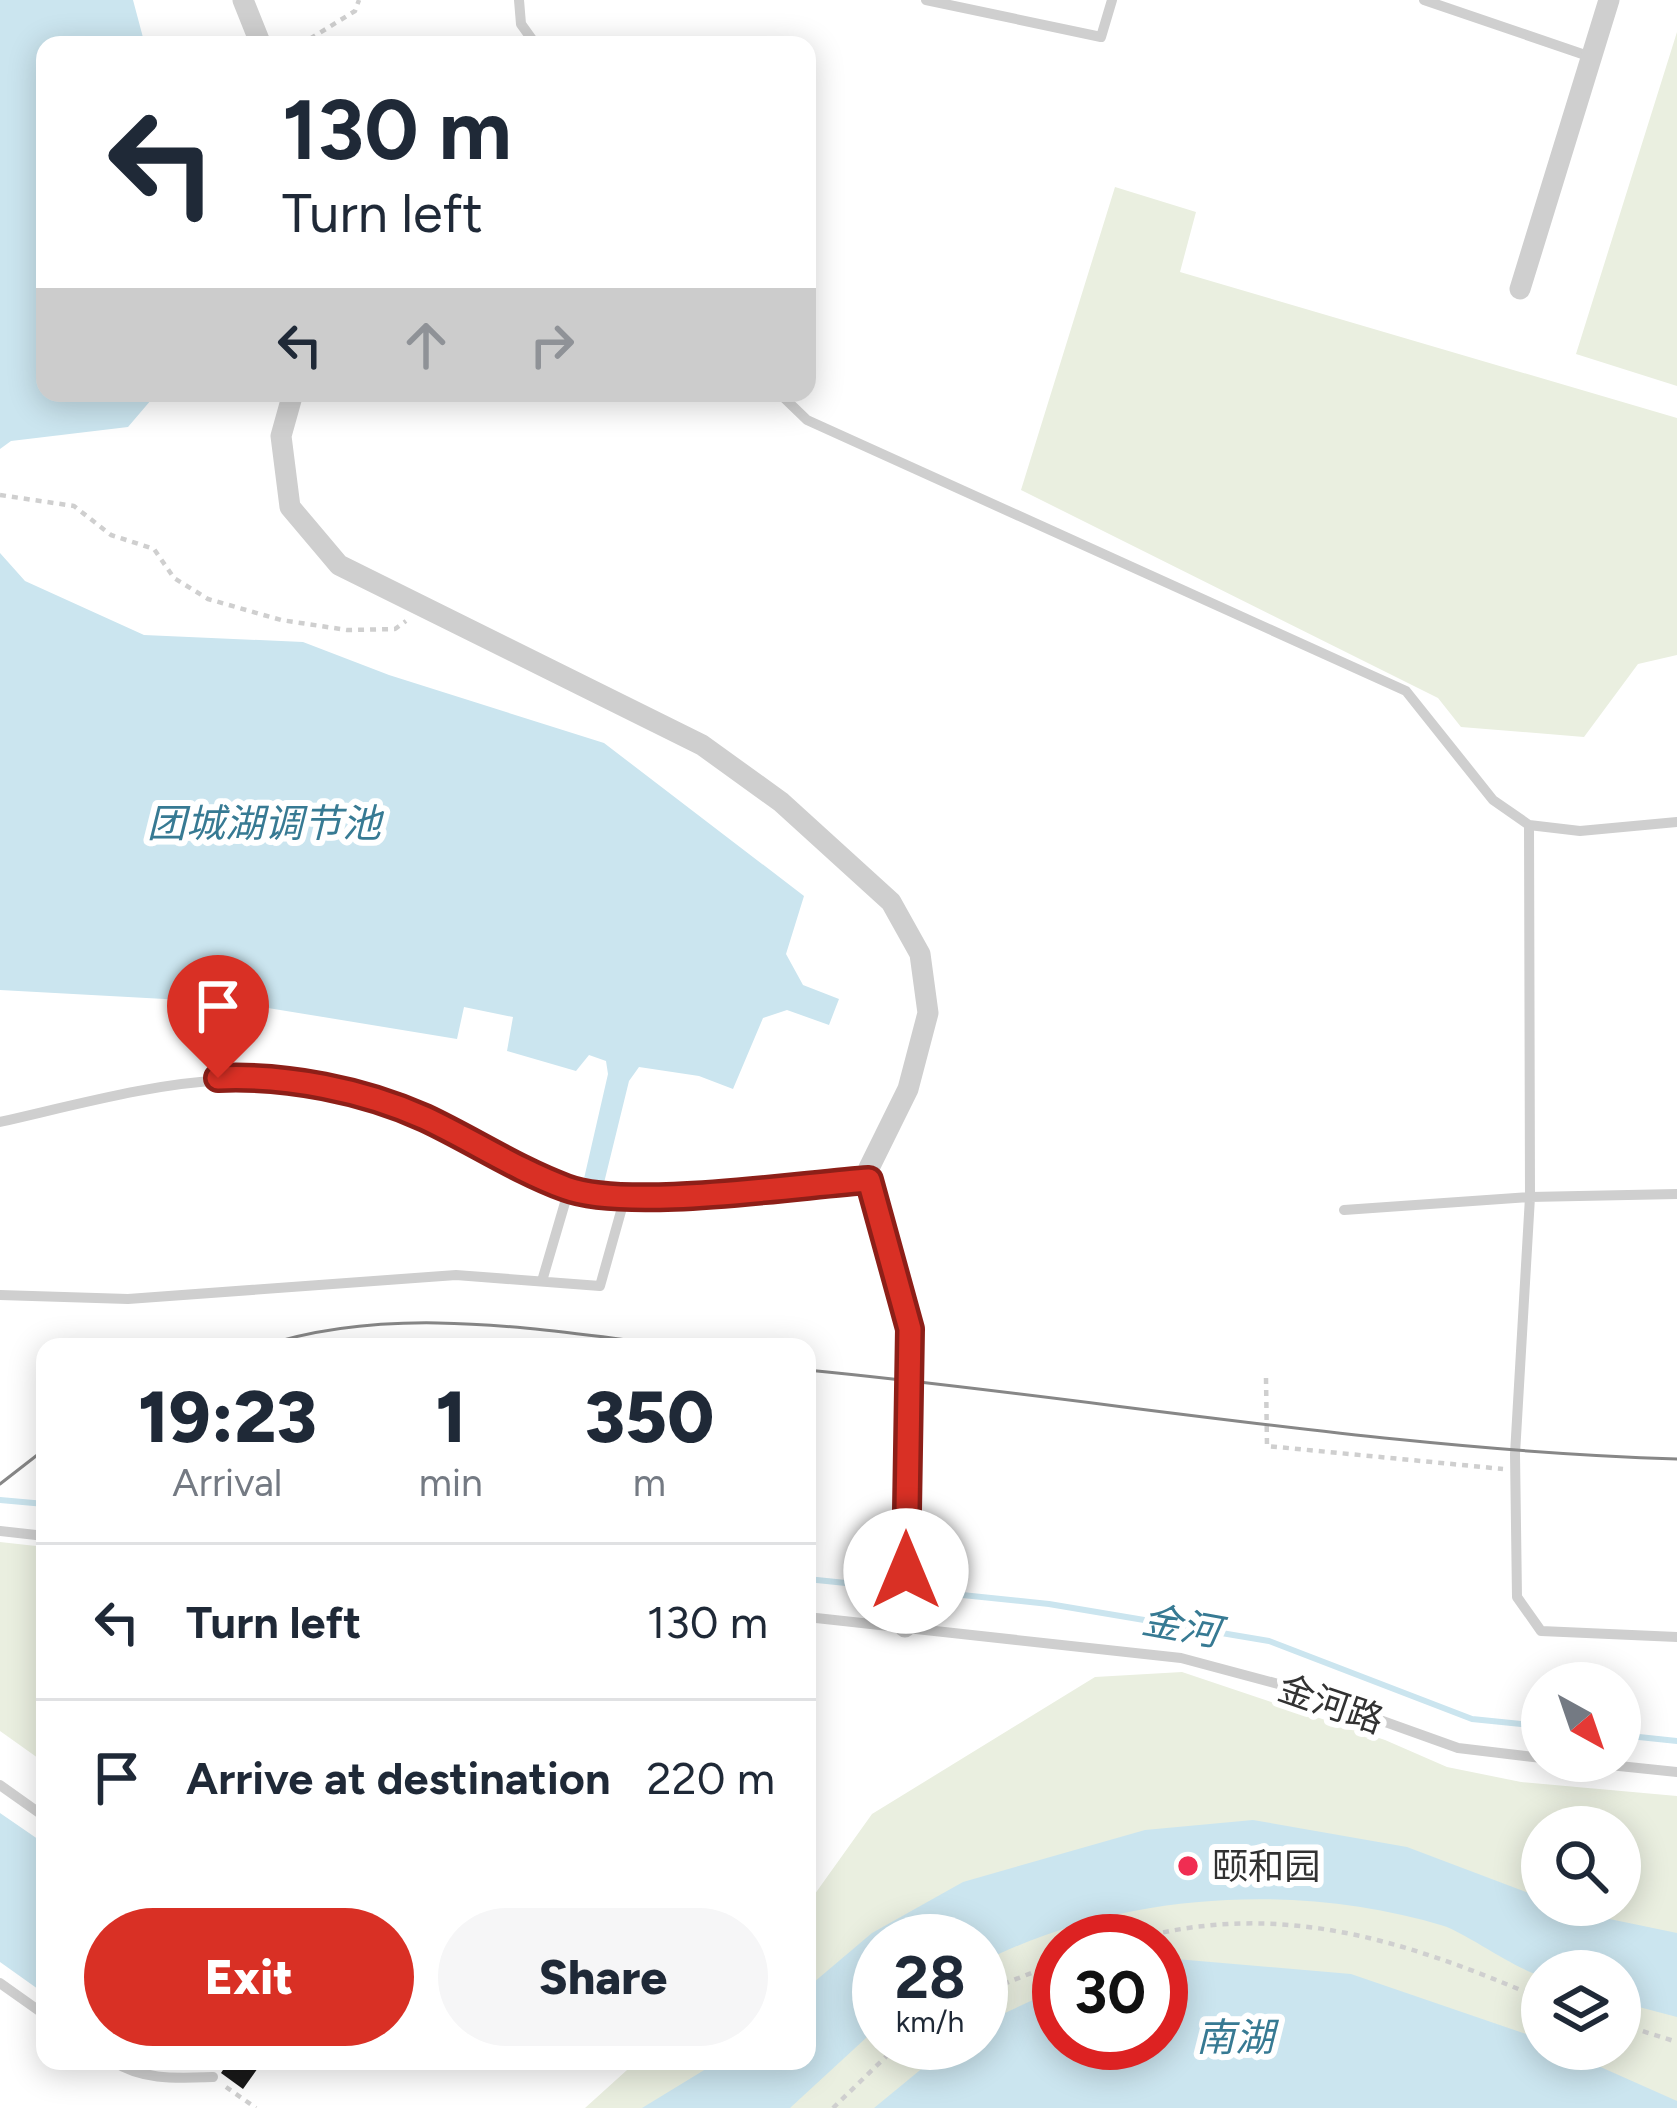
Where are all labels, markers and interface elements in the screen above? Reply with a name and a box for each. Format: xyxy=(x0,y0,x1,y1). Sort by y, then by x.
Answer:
text: 130 m xyxy=(282,79,512,180)
icon: left xyxy=(84,84,240,240)
text: Turn left xyxy=(282,181,483,246)
icon: left xyxy=(267,312,333,378)
icon: ahead xyxy=(393,312,459,378)
icon: right xyxy=(519,312,585,378)
water label: 团城湖调节池 xyxy=(147,800,385,847)
pin xyxy=(167,955,269,1078)
icon: arrive xyxy=(185,973,251,1039)
text: 19:23 xyxy=(138,1374,317,1460)
text: 1 xyxy=(435,1374,466,1460)
text: 350 xyxy=(585,1374,714,1460)
text: Arrival xyxy=(172,1459,282,1506)
text: min xyxy=(419,1459,483,1506)
text: m xyxy=(633,1459,666,1506)
position arrow xyxy=(843,1508,969,1634)
icon: left xyxy=(84,1589,150,1655)
text: Turn left xyxy=(186,1595,361,1649)
text: 130 m xyxy=(647,1595,768,1649)
water label: 金河 xyxy=(1139,1596,1230,1657)
north arrow xyxy=(1521,1662,1641,1782)
map controls xyxy=(1521,1662,1641,2070)
street label: 金河路 xyxy=(1273,1666,1389,1742)
icon: arrive xyxy=(84,1745,150,1811)
text: Arrive at destination xyxy=(186,1751,610,1805)
text: 220 m xyxy=(646,1751,775,1805)
button: search xyxy=(1521,1806,1641,1926)
place label: 颐和园 xyxy=(1212,1845,1320,1888)
marker: 颐和园 xyxy=(1175,1853,1201,1879)
button: Exit xyxy=(84,1908,414,2046)
button: Share xyxy=(438,1908,768,2046)
speed limit sign: 30 xyxy=(1032,1914,1188,2070)
text: 28 xyxy=(894,1941,966,2013)
button: layers xyxy=(1521,1950,1641,2070)
text: km/h xyxy=(896,2003,964,2040)
water label: 南湖 xyxy=(1196,2014,1280,2061)

